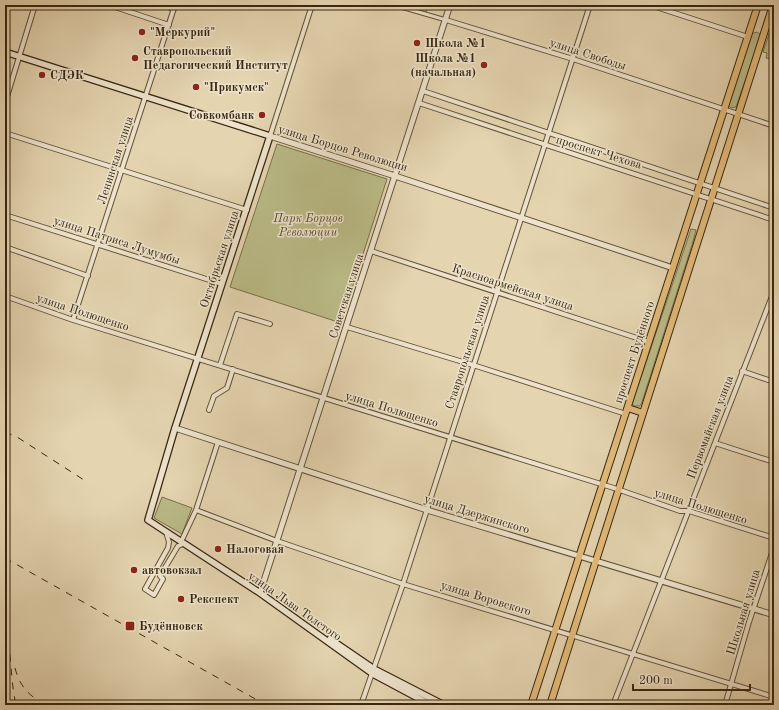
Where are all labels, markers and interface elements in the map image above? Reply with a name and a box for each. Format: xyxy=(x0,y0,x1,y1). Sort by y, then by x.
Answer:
marker: "Меркурий" xyxy=(137,27,147,37)
place label: "Меркурий" xyxy=(150,27,215,39)
street label: улица Свободы xyxy=(548,37,627,73)
marker: Школа №1 xyxy=(412,38,422,48)
place label: Школа №1 xyxy=(425,38,486,50)
place label: Ставропольский Педагогический Институт xyxy=(143,46,288,72)
marker: Ставропольский Педагогический Институт xyxy=(130,53,140,63)
place label: Школа №1 (начальная) xyxy=(410,53,476,79)
marker: Школа №1 (начальная) xyxy=(479,60,489,70)
marker: СДЭК xyxy=(37,70,47,80)
place label: СДЭК xyxy=(50,70,84,82)
marker: "Прикумск" xyxy=(191,82,201,92)
place label: "Прикумск" xyxy=(204,82,269,94)
place label: Совкомбанк xyxy=(189,110,255,122)
marker: Совкомбанк xyxy=(257,110,267,120)
street label: Ленинская улица xyxy=(96,115,136,206)
street label: улица Борцов Революции xyxy=(277,124,409,174)
street label: проспект Чехова xyxy=(554,134,643,172)
street label: Октябрьская улица xyxy=(199,209,241,309)
park label: Парк Борцов Революции xyxy=(272,213,343,239)
street label: улица Патриса Лумумбы xyxy=(52,215,181,267)
street label: Советская улица xyxy=(328,252,366,340)
street label: Красноармейская улица xyxy=(450,263,575,313)
street label: улица Полющенко xyxy=(35,292,131,334)
street label: Ставропольская улица xyxy=(444,294,492,411)
street label: проспект Будённого xyxy=(613,300,657,405)
street label: Первомайская улица xyxy=(686,374,736,481)
street label: улица Полющенко xyxy=(344,390,440,430)
street label: улица Полющенко xyxy=(653,487,749,527)
street label: улица Дзержинского xyxy=(423,493,531,537)
marker: Налоговая xyxy=(213,544,223,554)
place label: Налоговая xyxy=(226,544,284,556)
marker: автовокзал xyxy=(129,565,139,575)
place label: автовокзал xyxy=(142,565,202,577)
street label: Школьная улица xyxy=(725,568,763,657)
street label: улица Льва Толстого xyxy=(245,570,343,644)
street label: улица Воровского xyxy=(439,579,532,618)
marker: Рекспект xyxy=(176,594,186,604)
place label: Рекспект xyxy=(189,594,239,606)
marker: Будённовск xyxy=(124,620,136,632)
place label: Будённовск xyxy=(139,621,203,633)
scale bar xyxy=(633,666,750,692)
text: 200 m xyxy=(639,675,673,687)

